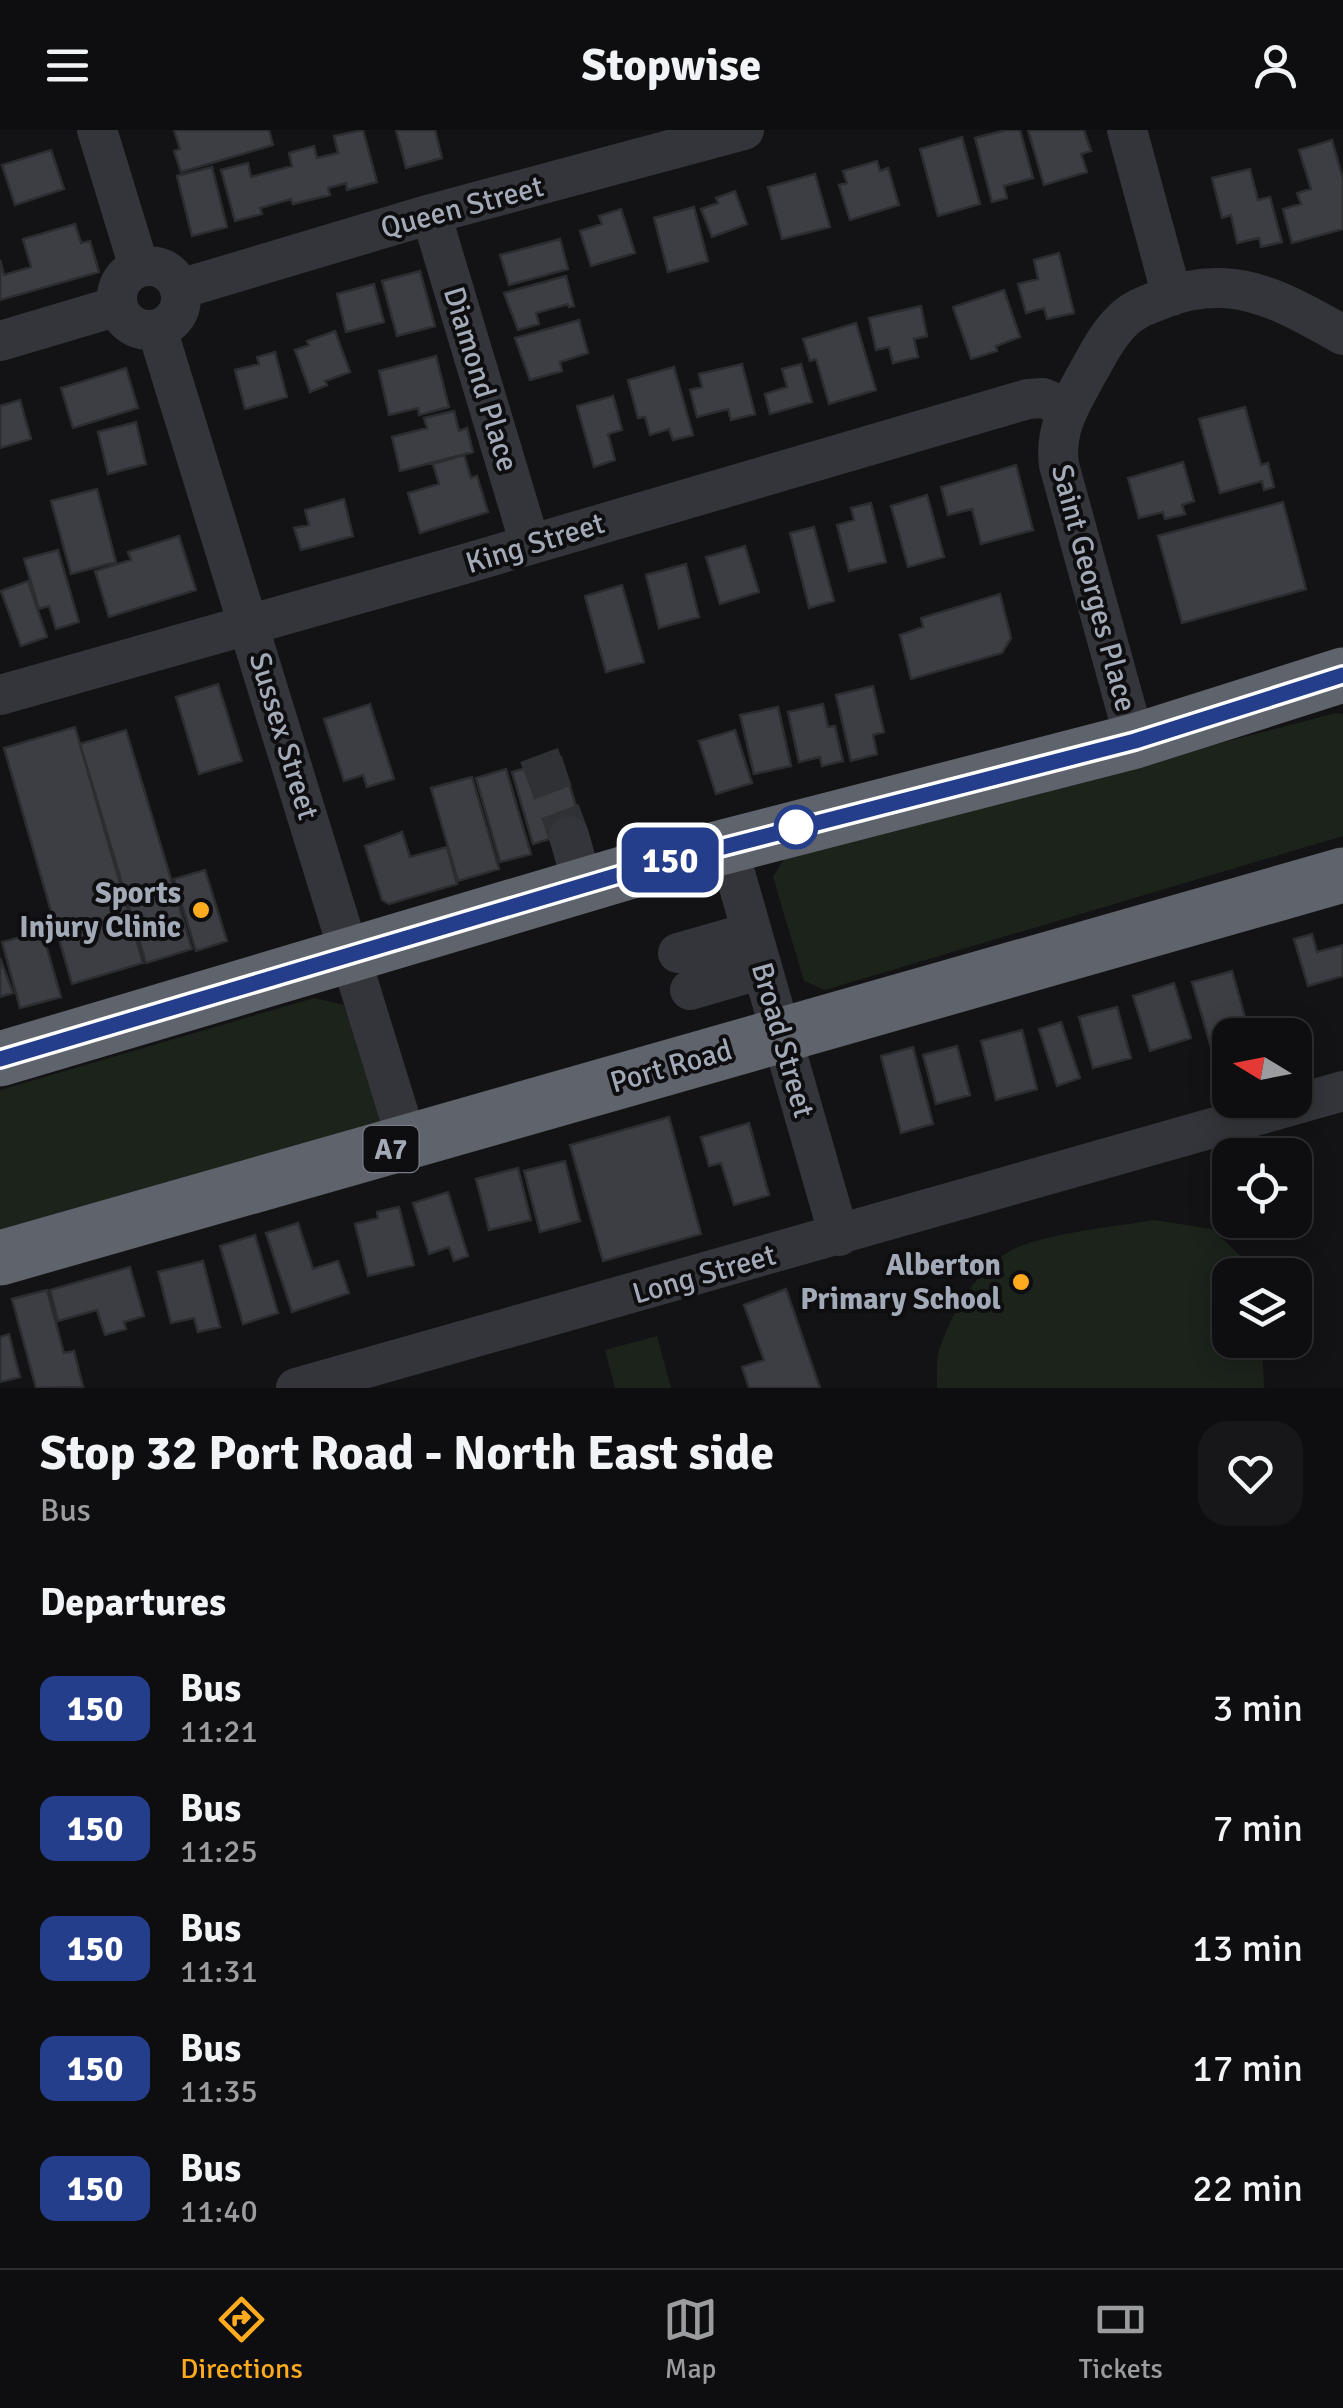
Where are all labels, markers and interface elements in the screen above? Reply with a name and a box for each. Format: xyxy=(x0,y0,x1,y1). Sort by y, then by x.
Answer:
icon: menu xyxy=(40,38,95,93)
text: Stopwise xyxy=(582,38,761,93)
icon: person xyxy=(1248,38,1303,93)
street label: Queen Street xyxy=(377,168,548,247)
street label: Diamond Place xyxy=(435,282,526,476)
street label: Saint Georges Place xyxy=(1043,460,1144,716)
street label: King Street xyxy=(461,505,609,582)
street label: Sussex Street xyxy=(241,648,326,824)
unlabelled marker xyxy=(775,806,817,848)
line badge: 150 xyxy=(612,828,728,892)
text: 150 xyxy=(642,839,698,882)
place label: Sports Injury Clinic xyxy=(19,875,181,946)
marker: Sports Injury Clinic xyxy=(190,899,212,921)
street label: Broad Street xyxy=(743,958,822,1122)
north arrow xyxy=(1212,1018,1312,1118)
map controls xyxy=(1212,1018,1312,1358)
street label: Port Road xyxy=(606,1032,736,1101)
road number: A7 xyxy=(364,1126,418,1172)
button: locate xyxy=(1212,1138,1312,1238)
street label: Long Street xyxy=(628,1236,780,1313)
place label: Alberton Primary School xyxy=(800,1247,1001,1318)
button: layers xyxy=(1212,1258,1312,1358)
marker: Alberton Primary School xyxy=(1010,1271,1032,1293)
button: heart xyxy=(1198,1421,1303,1526)
text: Stop 32 Port Road - North East side xyxy=(40,1424,774,1483)
text: Bus xyxy=(40,1491,91,1530)
text: Departures xyxy=(40,1579,226,1626)
text: Bus xyxy=(180,1665,241,1712)
text: 3 min xyxy=(1213,1685,1303,1732)
text: 150 xyxy=(67,1687,123,1730)
text: 11:21 xyxy=(180,1712,258,1751)
text: Bus xyxy=(180,1785,241,1832)
text: 7 min xyxy=(1213,1805,1303,1852)
text: 150 xyxy=(67,1807,123,1850)
text: 11:25 xyxy=(180,1832,258,1871)
text: Bus xyxy=(180,1905,241,1952)
text: 13 min xyxy=(1192,1925,1303,1972)
text: 150 xyxy=(67,1927,123,1970)
text: 11:31 xyxy=(180,1952,258,1991)
text: Bus xyxy=(180,2025,241,2072)
text: 17 min xyxy=(1192,2045,1303,2092)
text: 150 xyxy=(67,2047,123,2090)
text: 11:35 xyxy=(180,2072,258,2111)
text: Bus xyxy=(180,2145,241,2192)
text: 22 min xyxy=(1192,2165,1303,2212)
text: 150 xyxy=(67,2167,123,2210)
text: 11:40 xyxy=(180,2192,258,2231)
tab: Directions xyxy=(180,2292,303,2386)
tab: Map xyxy=(663,2292,718,2386)
tab: Tickets xyxy=(1079,2292,1163,2386)

